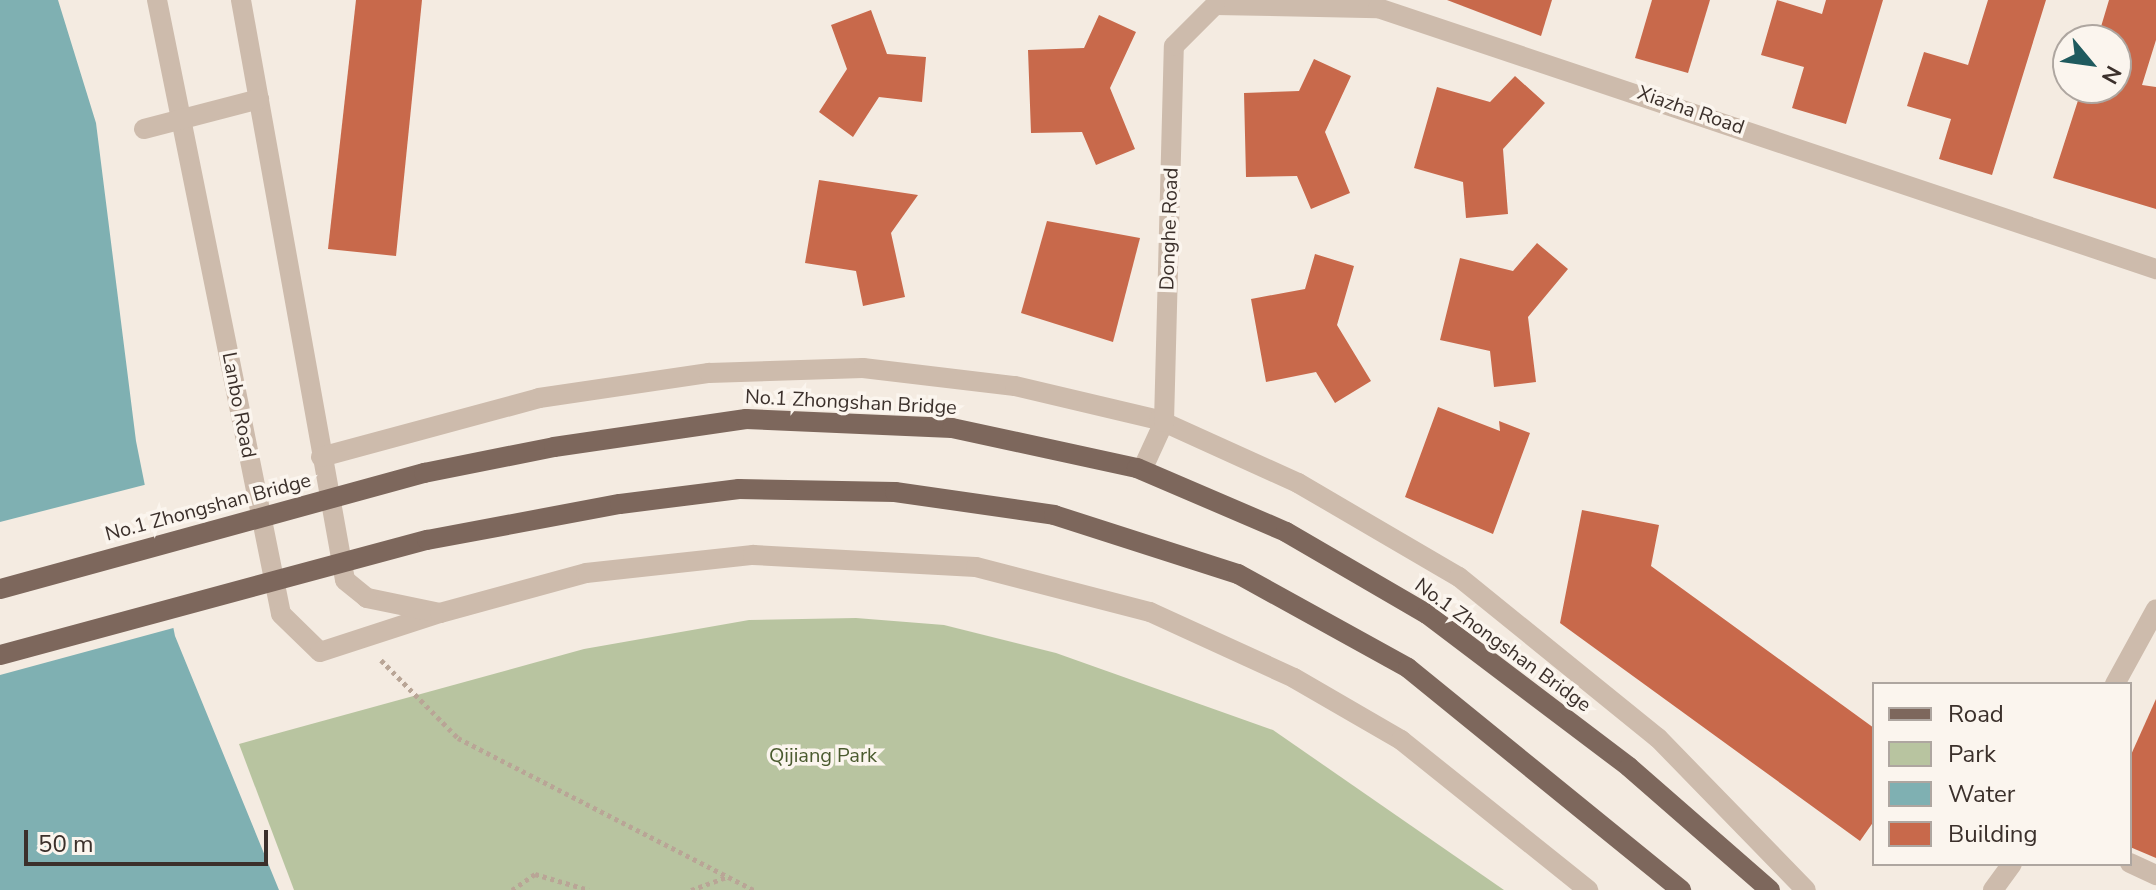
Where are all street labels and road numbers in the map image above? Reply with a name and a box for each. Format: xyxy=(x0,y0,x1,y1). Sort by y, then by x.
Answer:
street label: Xiazha Road xyxy=(1635,81,1747,139)
street label: Donghe Road xyxy=(1155,167,1183,291)
street label: Lanbo Road xyxy=(217,350,261,460)
street label: No.1 Zhongshan Bridge xyxy=(745,384,957,420)
street label: No.1 Zhongshan Bridge xyxy=(103,468,313,546)
street label: No.1 Zhongshan Bridge xyxy=(1410,573,1596,717)

